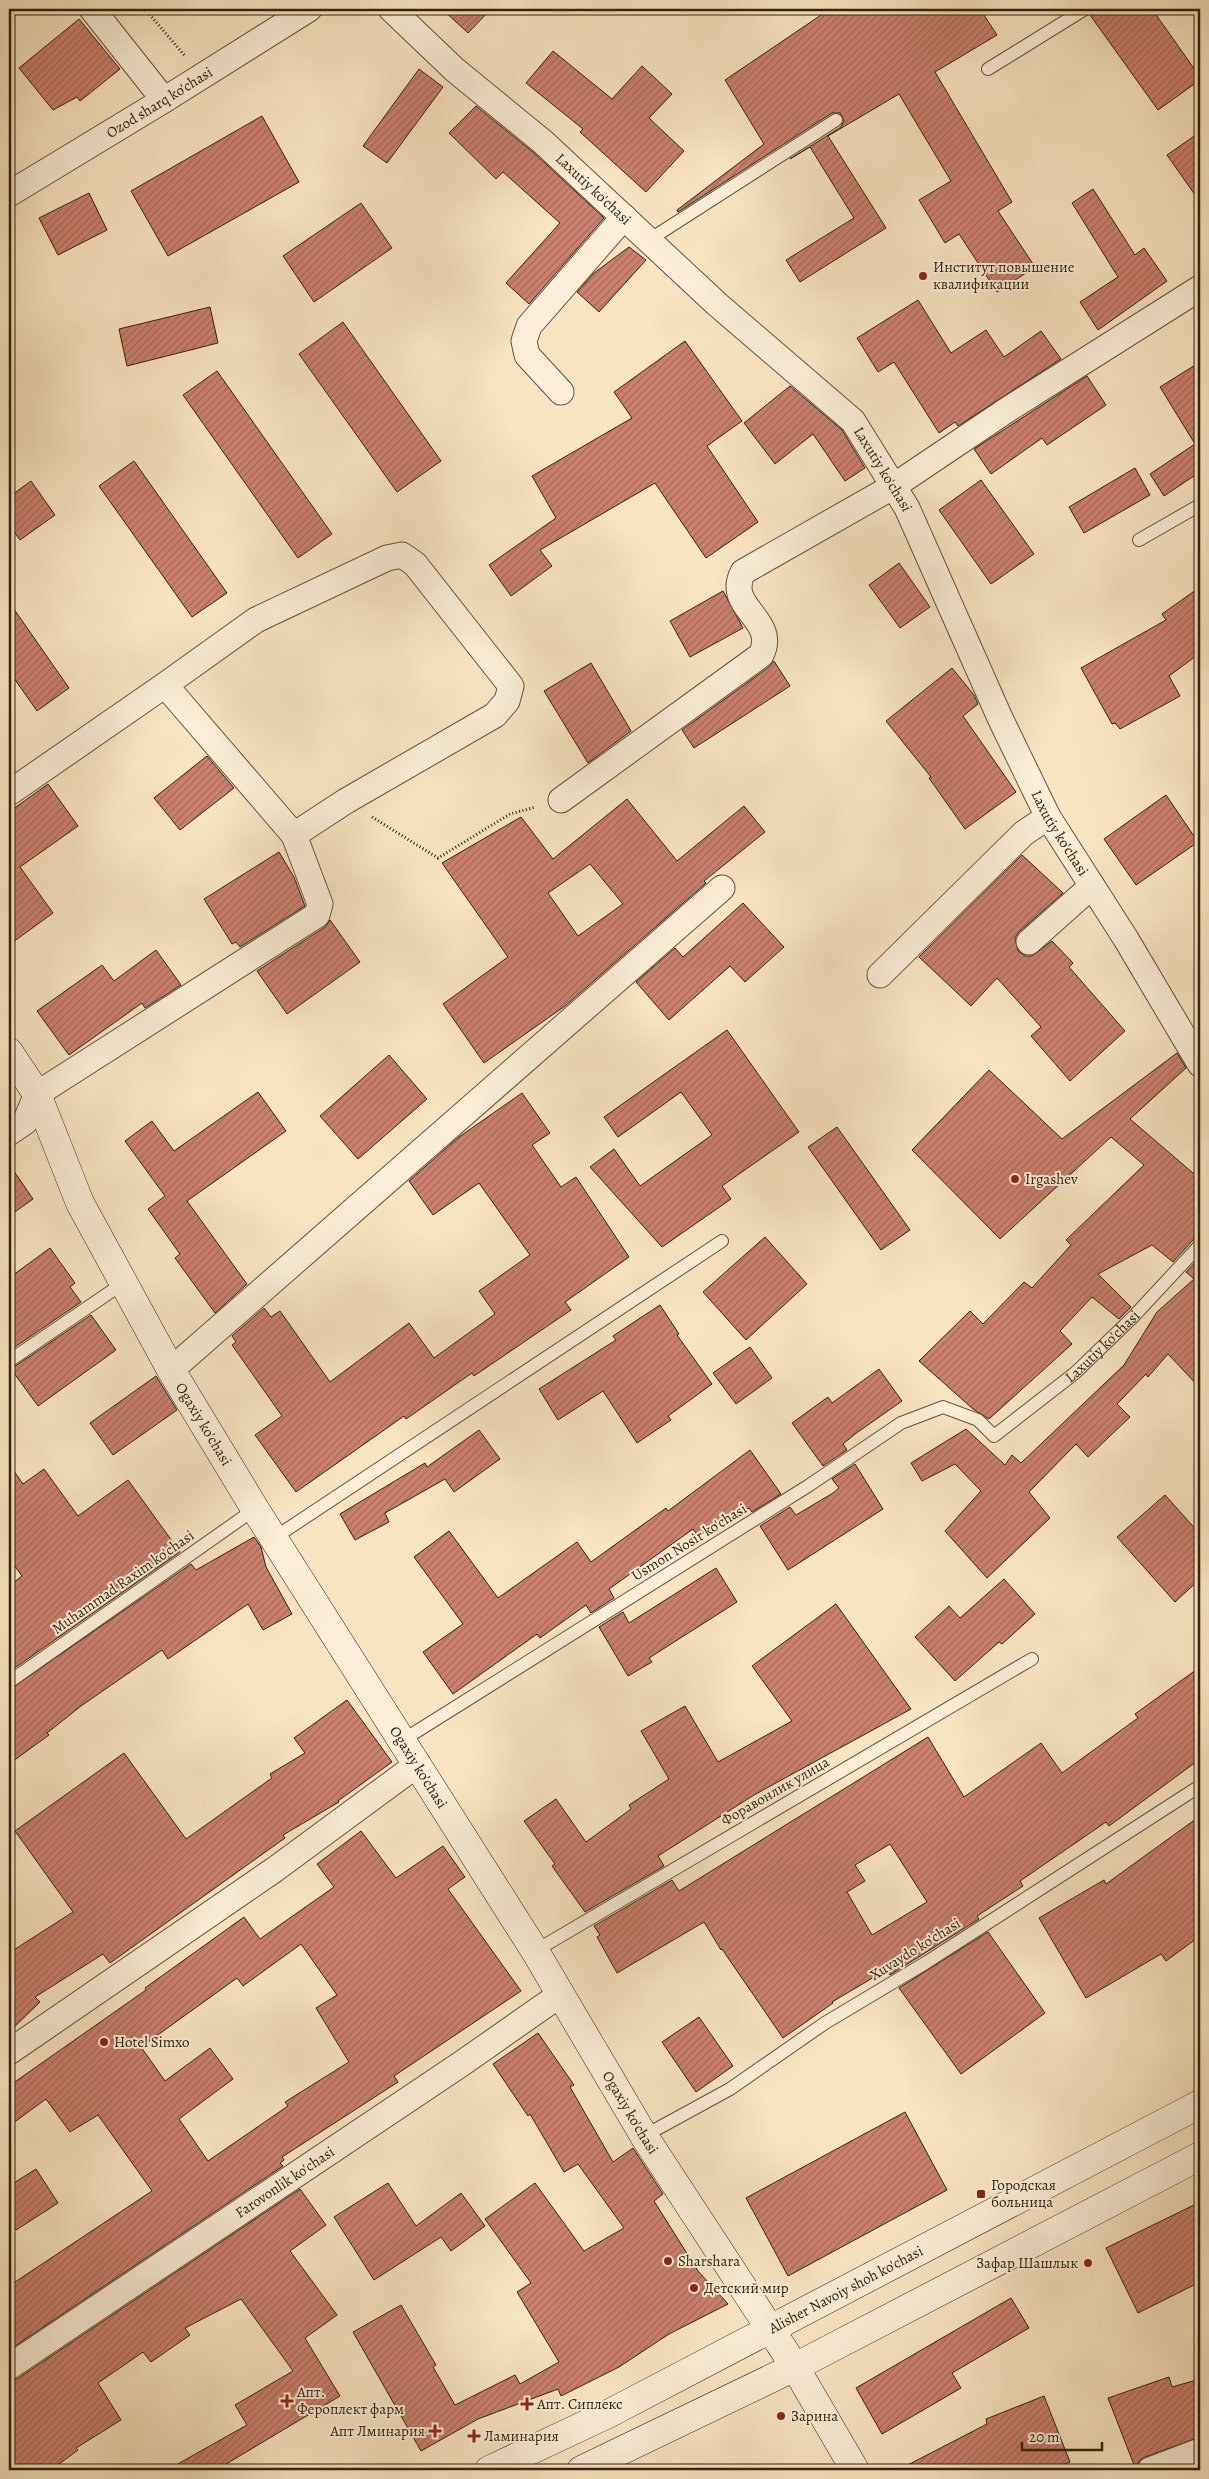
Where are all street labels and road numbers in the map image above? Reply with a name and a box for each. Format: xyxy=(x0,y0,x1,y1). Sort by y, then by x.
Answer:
street label: Ozod sharq ko'chasi xyxy=(102,62,216,143)
street label: Laxutiy ko'chasi xyxy=(551,149,636,229)
street label: Laxutiy ko'chasi xyxy=(849,423,917,515)
street label: Laxutiy ko'chasi xyxy=(1026,787,1093,880)
street label: Laxutiy ko'chasi xyxy=(1061,1306,1144,1387)
street label: Ogaxiy ko'chasi xyxy=(171,1379,236,1469)
street label: Usmon Nosir ko'chasi xyxy=(628,1498,750,1586)
street label: Muhammad Raxim ko'chasi xyxy=(48,1525,198,1639)
street label: Ogaxiy ko'chasi xyxy=(385,1722,452,1812)
street label: Форавонлик улица xyxy=(717,1752,833,1830)
street label: Xuvaydo ko'chasi xyxy=(866,1913,964,1985)
street label: Ogaxiy ko'chasi xyxy=(598,2067,663,2158)
street label: Farovonlik ko'chasi xyxy=(231,2142,338,2223)
street label: Alisher Navoiy shoh ko'chasi xyxy=(764,2241,926,2339)

